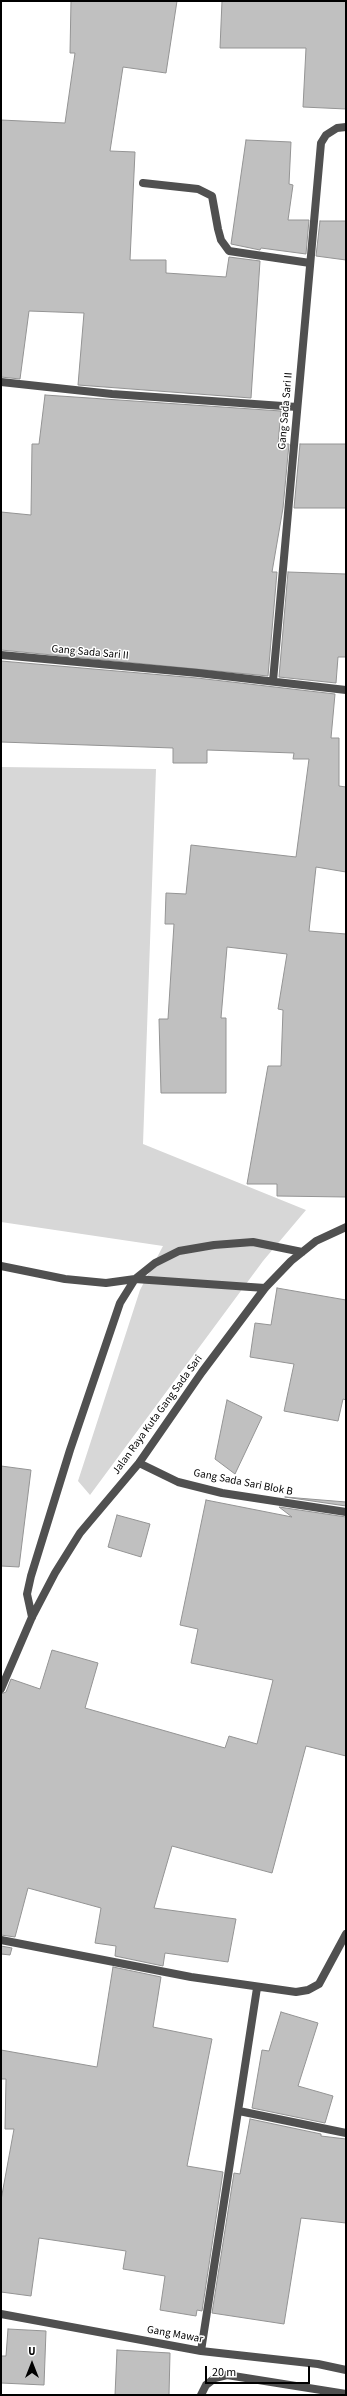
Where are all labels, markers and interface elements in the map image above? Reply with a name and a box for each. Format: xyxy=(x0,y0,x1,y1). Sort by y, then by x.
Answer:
street label: Gang Sada Sari II xyxy=(276,372,296,450)
street label: Gang Sada Sari II xyxy=(51,643,129,663)
street label: Jalan Raya Kuta Gang Sada Sari xyxy=(110,1353,206,1477)
street label: Gang Sada Sari Blok B xyxy=(192,1467,294,1499)
street label: Gang Mawar xyxy=(146,2324,204,2346)
north arrow xyxy=(12,2344,52,2384)
text: U xyxy=(28,2344,36,2359)
scale bar xyxy=(207,2358,312,2384)
text: 20 m xyxy=(212,2364,236,2381)

